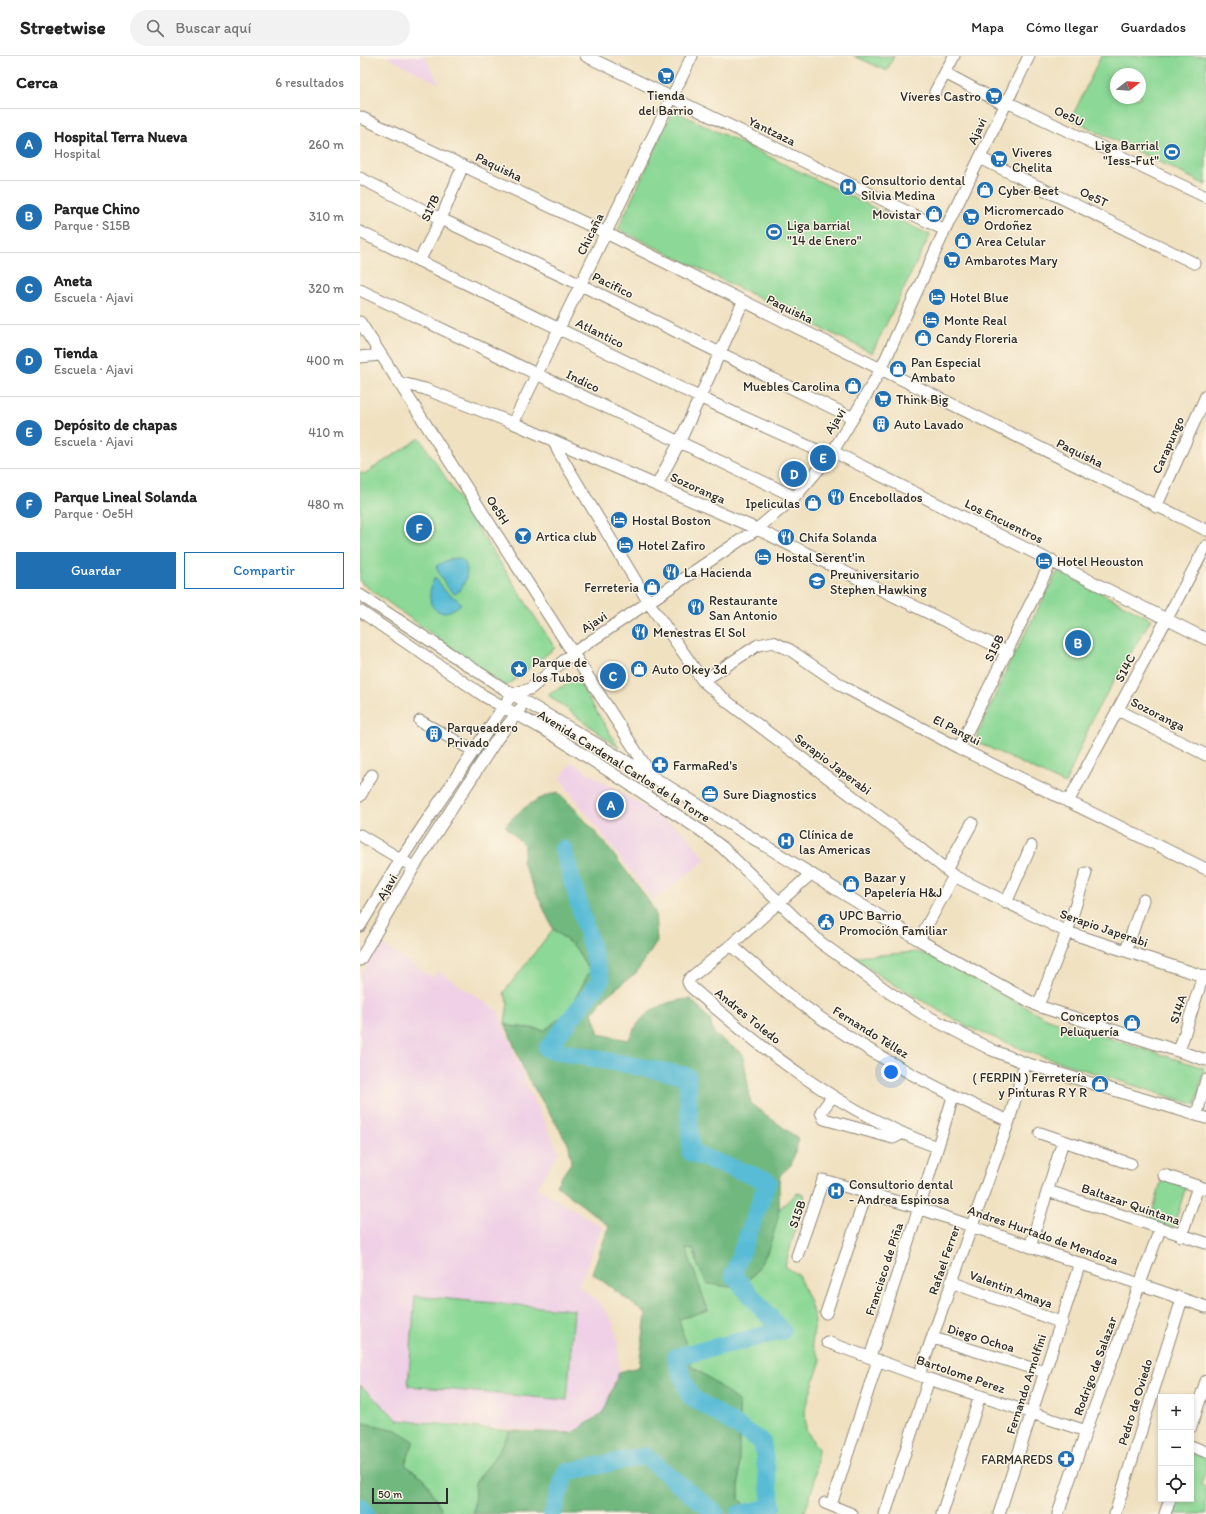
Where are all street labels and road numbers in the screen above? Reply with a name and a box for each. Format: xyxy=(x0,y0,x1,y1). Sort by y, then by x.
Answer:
street label: Oe5U xyxy=(1052,102,1086,130)
street label: Yantzaza xyxy=(746,113,798,149)
street label: Ajavi xyxy=(964,115,990,147)
street label: Paquisha xyxy=(473,149,525,185)
street label: Oe5T xyxy=(1077,184,1111,211)
street label: S17B xyxy=(417,192,443,224)
street label: Chicaña xyxy=(573,210,607,258)
street label: Pacifico xyxy=(590,269,636,302)
street label: Paquisha xyxy=(764,291,816,327)
street label: Atlantico xyxy=(573,315,627,351)
street label: Indico xyxy=(564,367,602,396)
street label: Ajavi xyxy=(821,405,849,437)
street label: Carapungo xyxy=(1149,414,1187,476)
street label: Paquisha xyxy=(1054,435,1106,471)
street label: Sozoranga xyxy=(668,469,728,507)
street label: Oe5H xyxy=(483,493,513,527)
street label: Los Encuentros xyxy=(962,496,1046,547)
street label: Ajavi xyxy=(578,608,610,636)
street label: S15B xyxy=(981,632,1007,664)
street label: S14C xyxy=(1112,651,1138,685)
street label: Sozoranga xyxy=(1128,694,1188,734)
street label: Avenida Cardenal Carlos de la Torre xyxy=(535,707,713,825)
street label: El Pangui xyxy=(931,712,983,748)
street label: Serapio Japerabi xyxy=(792,730,874,798)
street label: Ajavi xyxy=(374,871,400,903)
street label: Serapio Japerabi xyxy=(1058,906,1150,950)
street label: Andres Toledo xyxy=(712,985,784,1047)
street label: S14A xyxy=(1166,992,1190,1025)
street label: Fernando Téllez xyxy=(830,1003,912,1061)
street label: Baltazar Quintana xyxy=(1080,1180,1183,1228)
street label: S15B xyxy=(785,1198,809,1230)
street label: Andres Hurtado de Mendoza xyxy=(966,1202,1121,1268)
street label: Francisco de Piña xyxy=(862,1220,906,1318)
street label: Rafael Ferrer xyxy=(925,1223,963,1297)
street label: Valentin Amaya xyxy=(967,1267,1055,1311)
street label: Rodrigo de Salazar xyxy=(1070,1314,1120,1418)
street label: Diego Ochoa xyxy=(946,1321,1017,1356)
street label: Fernando Arnolfini xyxy=(1003,1332,1049,1436)
street label: Bartolome Perez xyxy=(915,1352,1007,1396)
street label: Pedro de Oviedo xyxy=(1115,1357,1155,1447)

